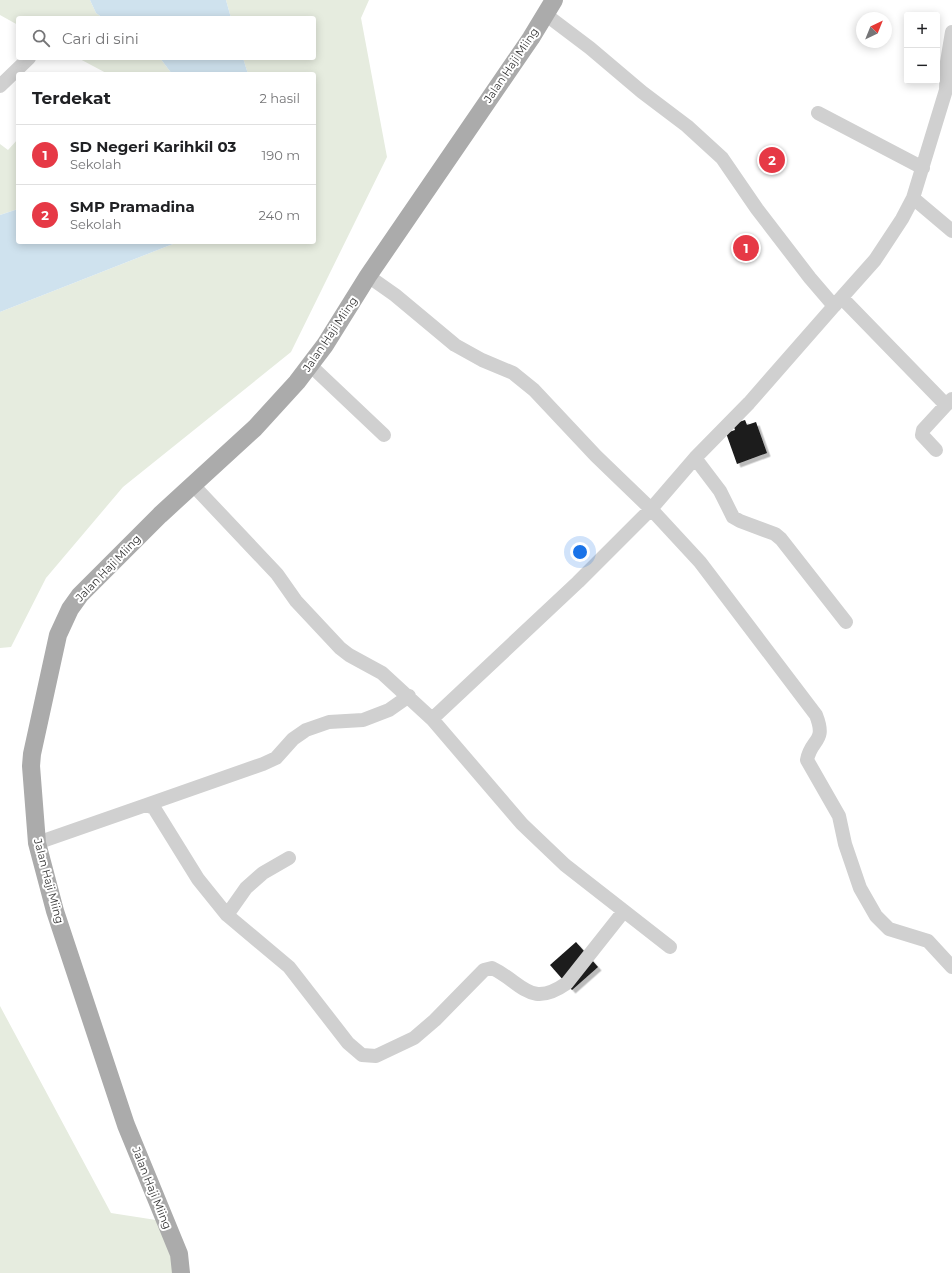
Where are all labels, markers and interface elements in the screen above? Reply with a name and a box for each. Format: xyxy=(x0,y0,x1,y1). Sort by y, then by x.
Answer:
north arrow xyxy=(856,12,892,48)
map controls xyxy=(904,12,940,84)
button: + xyxy=(904,12,940,48)
search box xyxy=(16,16,316,60)
street label: Jalan Haji Miing xyxy=(480,25,541,106)
icon: search xyxy=(30,27,52,49)
text: Cari di sini xyxy=(62,29,139,48)
button: − xyxy=(904,48,940,84)
text: Terdekat xyxy=(32,88,111,108)
text: 2 hasil xyxy=(259,90,300,106)
text: SD Negeri Karihkil 03 xyxy=(70,137,236,156)
pin: 2 xyxy=(759,145,785,175)
text: 1 xyxy=(42,147,48,163)
text: 190 m xyxy=(262,147,300,163)
text: Sekolah xyxy=(70,156,121,172)
text: SMP Pramadina xyxy=(70,197,195,216)
text: 2 xyxy=(41,207,49,223)
text: 240 m xyxy=(259,207,300,223)
text: Sekolah xyxy=(70,216,121,232)
pin: 1 xyxy=(733,233,759,263)
street label: Jalan Haji Miing xyxy=(299,294,360,375)
street label: Jalan Haji Miing xyxy=(72,532,143,605)
your location xyxy=(570,542,590,562)
street label: Jalan Haji Miing xyxy=(31,836,67,925)
street label: Jalan Haji Miing xyxy=(129,1144,175,1231)

